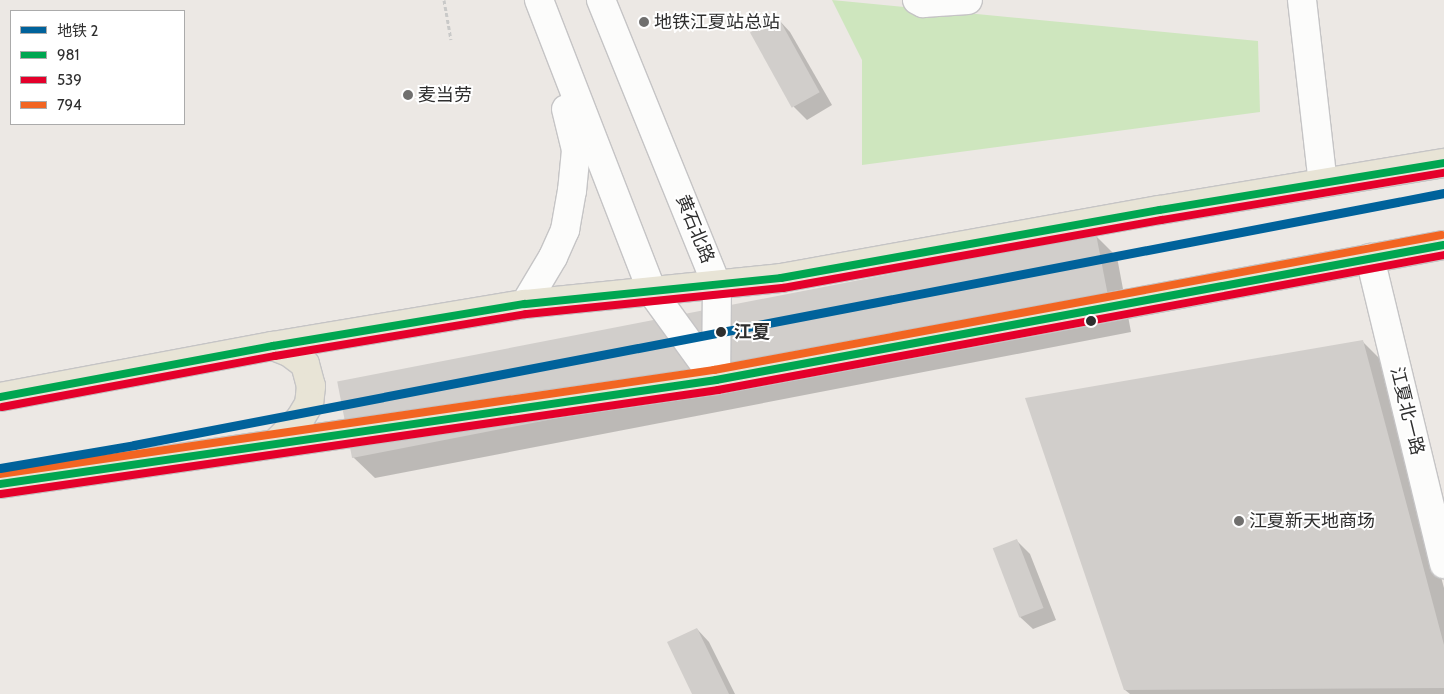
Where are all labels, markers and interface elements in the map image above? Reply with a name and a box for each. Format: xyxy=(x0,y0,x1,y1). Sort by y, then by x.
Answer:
legend xyxy=(10,10,185,125)
place label: 地铁江夏站总站 xyxy=(654,11,780,33)
marker: 地铁江夏站总站 xyxy=(638,16,650,28)
text: 地铁 2 xyxy=(57,22,98,40)
text: 981 xyxy=(57,46,80,64)
text: 539 xyxy=(57,71,82,89)
place label: 麦当劳 xyxy=(418,84,472,106)
marker: 麦当劳 xyxy=(402,89,414,101)
text: 794 xyxy=(57,96,82,114)
street label: 黄石北路 xyxy=(672,192,718,266)
unlabelled marker xyxy=(1086,316,1096,326)
place label: 江夏 xyxy=(734,321,770,343)
marker: 江夏 xyxy=(712,323,730,341)
street label: 江夏北一路 xyxy=(1386,365,1428,457)
place label: 江夏新天地商场 xyxy=(1249,510,1375,532)
marker: 江夏新天地商场 xyxy=(1233,515,1245,527)

